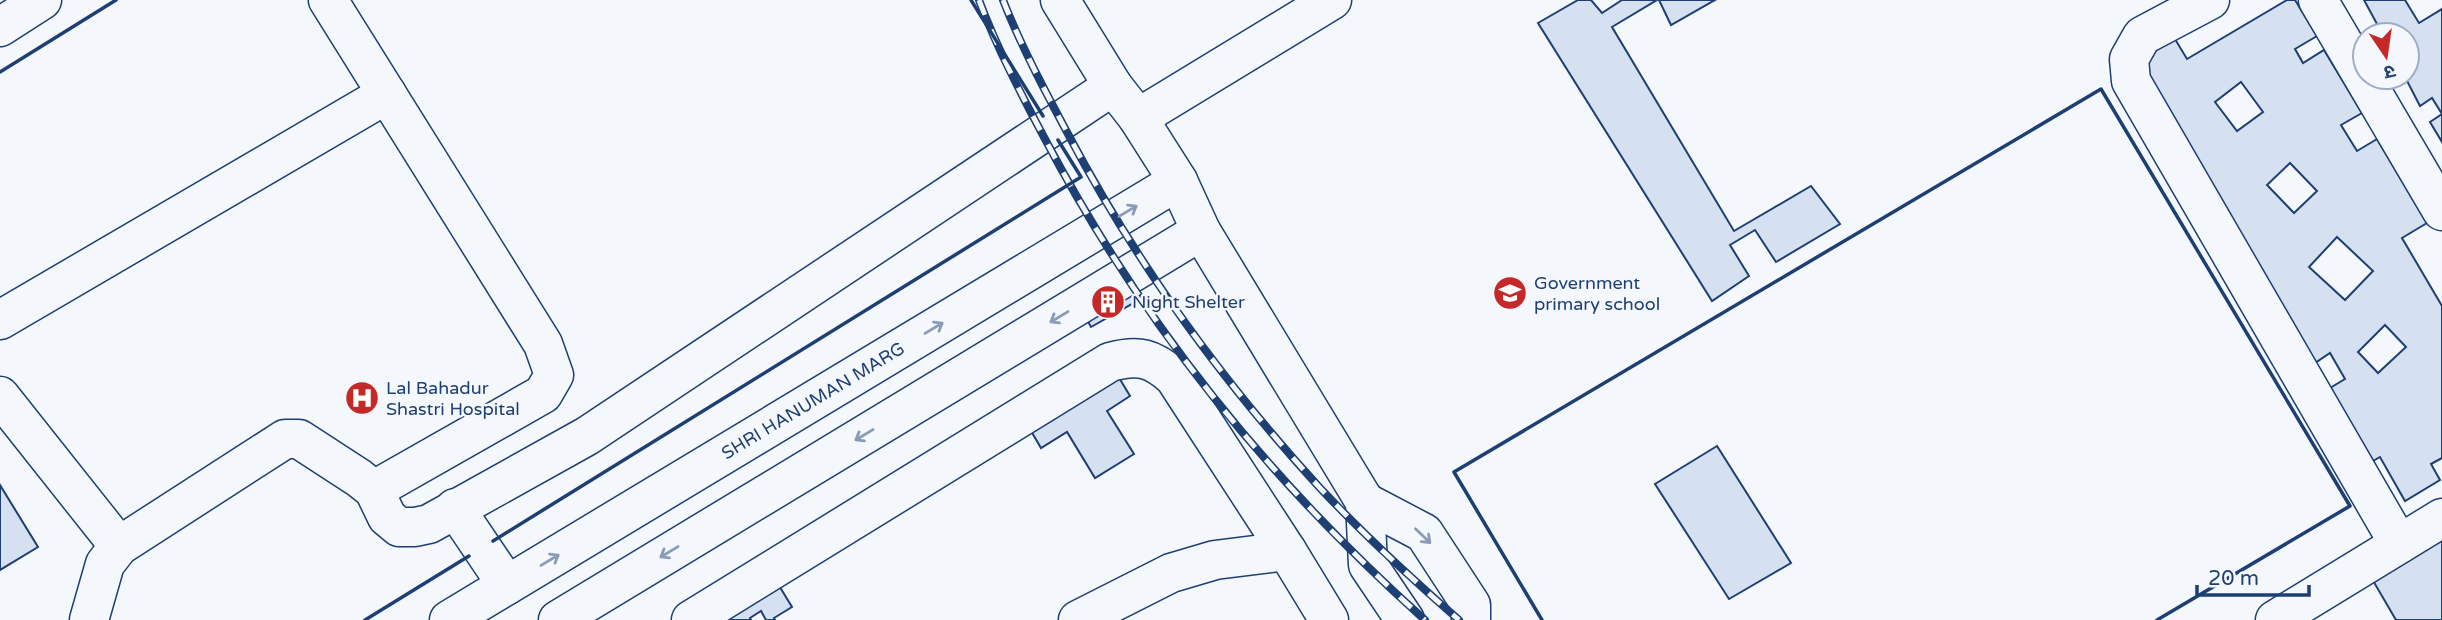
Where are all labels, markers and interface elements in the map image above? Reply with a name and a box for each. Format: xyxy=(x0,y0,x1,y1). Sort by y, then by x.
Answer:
north arrow xyxy=(2351,21,2421,91)
text: उ xyxy=(2381,60,2397,84)
one-way arrow xyxy=(1118,204,1138,218)
place label: Government primary school xyxy=(1534,272,1660,315)
school or university icon: Government primary school xyxy=(1491,274,1529,312)
building icon: Night Shelter xyxy=(1089,283,1127,321)
place label: Night Shelter xyxy=(1132,291,1245,313)
one-way arrow xyxy=(1049,310,1069,324)
one-way arrow xyxy=(923,321,943,335)
street label: SHRI HANUMAN MARG xyxy=(718,337,909,464)
place label: Lal Bahadur Shastri Hospital xyxy=(386,377,520,420)
hospital icon: Lal Bahadur Shastri Hospital xyxy=(343,379,381,417)
one-way arrow xyxy=(855,428,875,442)
one-way arrow xyxy=(1414,528,1431,545)
one-way arrow xyxy=(660,546,680,560)
one-way arrow xyxy=(539,552,559,566)
scale bar xyxy=(2197,554,2309,598)
text: 20 m xyxy=(2208,566,2259,591)

